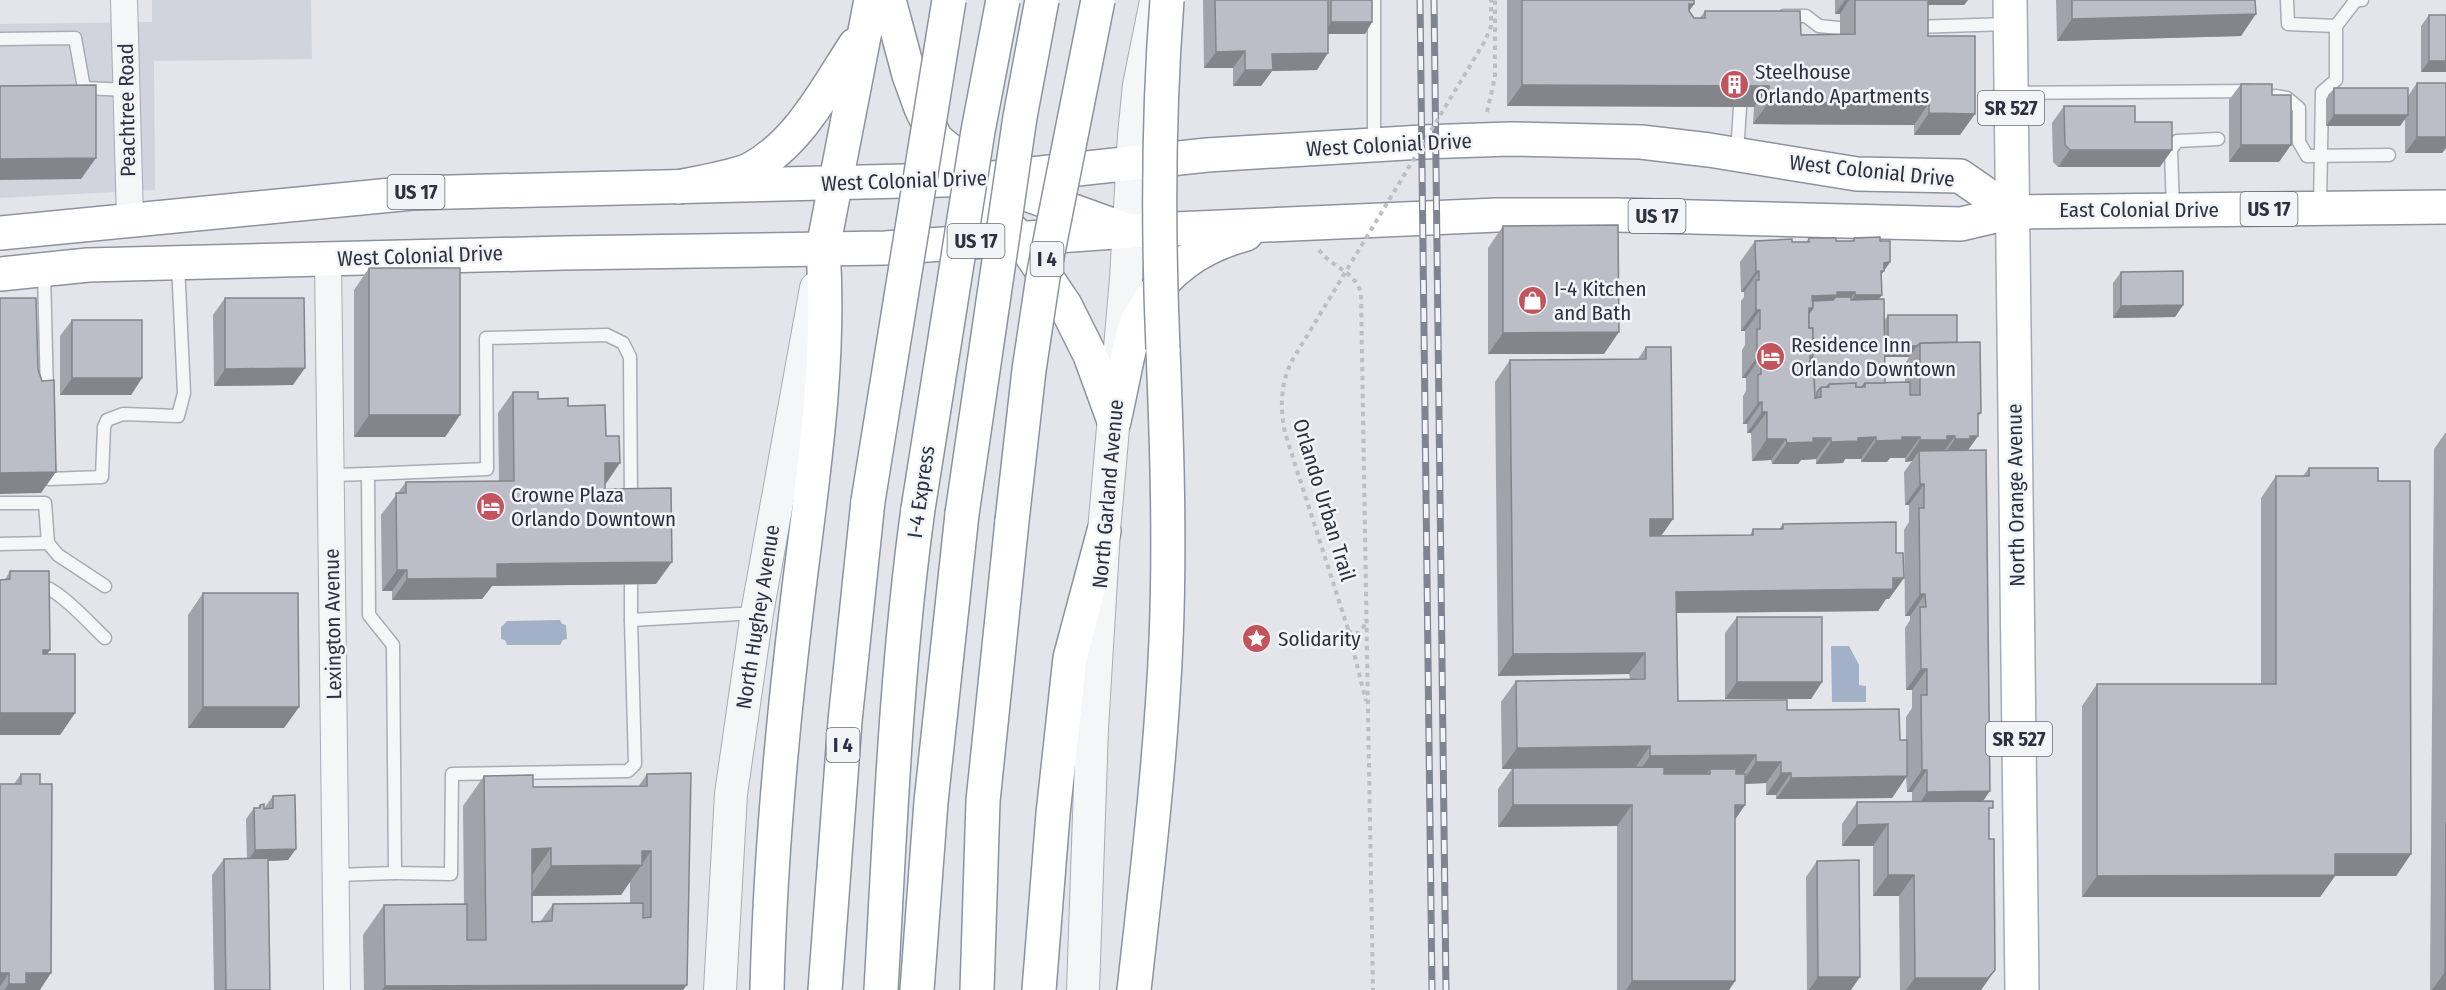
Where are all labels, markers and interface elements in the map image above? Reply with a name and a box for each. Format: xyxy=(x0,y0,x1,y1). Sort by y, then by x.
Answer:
street label: Peachtree Road xyxy=(113,43,141,177)
place label: Steelhouse Orlando Apartments xyxy=(1755,59,1930,109)
building icon: Steelhouse Orlando Apartments xyxy=(1718,68,1750,100)
road number: SR 527 xyxy=(1978,91,2044,125)
street label: West Colonial Drive xyxy=(1306,128,1472,162)
street label: West Colonial Drive xyxy=(1788,149,1956,193)
street label: West Colonial Drive xyxy=(821,165,987,197)
road number: US 17 xyxy=(388,175,444,209)
road number: US 17 xyxy=(2240,192,2298,226)
street label: East Colonial Drive xyxy=(2059,197,2219,223)
road number: US 17 xyxy=(1628,199,1686,233)
road number: US 17 xyxy=(948,224,1004,258)
street label: West Colonial Drive xyxy=(337,240,503,272)
road number: I 4 xyxy=(1030,242,1064,276)
place label: I-4 Kitchen and Bath xyxy=(1554,276,1647,326)
shop icon: I-4 Kitchen and Bath xyxy=(1517,285,1549,317)
place label: Residence Inn Orlando Downtown xyxy=(1791,332,1956,382)
hotel icon: Residence Inn Orlando Downtown xyxy=(1754,341,1786,373)
street label: North Garland Avenue xyxy=(1087,398,1129,590)
street label: North Orange Avenue xyxy=(2001,403,2031,587)
street label: Orlando Urban Trail xyxy=(1287,416,1361,585)
street label: I-4 Express xyxy=(902,444,940,540)
place label: Crowne Plaza Orlando Downtown xyxy=(511,482,676,532)
hotel icon: Crowne Plaza Orlando Downtown xyxy=(474,491,506,523)
street label: North Hughey Avenue xyxy=(731,523,785,711)
street label: Lexington Avenue xyxy=(319,548,347,700)
place icon: Solidarity xyxy=(1241,623,1273,655)
place label: Solidarity xyxy=(1278,626,1361,652)
road number: SR 527 xyxy=(1986,722,2052,756)
road number: I 4 xyxy=(826,728,860,762)

